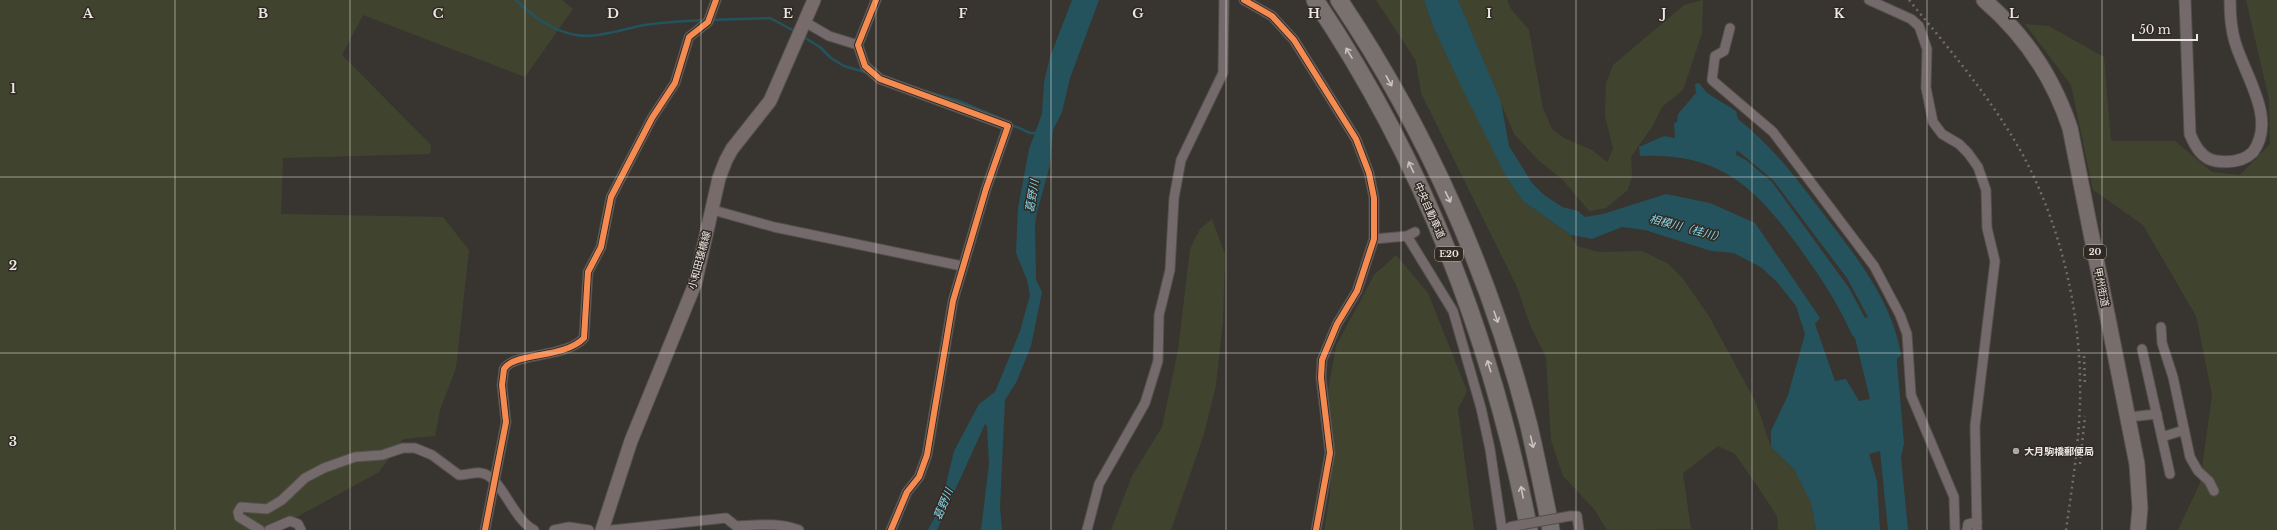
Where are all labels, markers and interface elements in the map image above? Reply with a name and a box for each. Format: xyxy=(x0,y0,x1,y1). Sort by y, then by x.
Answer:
text: A xyxy=(82,5,94,22)
text: B xyxy=(258,5,268,22)
text: C xyxy=(433,5,444,22)
text: D xyxy=(607,5,619,22)
text: E xyxy=(783,5,793,22)
text: F xyxy=(959,5,968,22)
text: G xyxy=(1132,5,1144,22)
text: H xyxy=(1308,5,1320,22)
text: I xyxy=(1486,5,1492,22)
text: J xyxy=(1658,5,1667,22)
text: K xyxy=(1834,5,1845,22)
text: L xyxy=(2009,5,2019,22)
scale bar xyxy=(2133,16,2197,42)
text: 50 m xyxy=(2139,22,2171,37)
one-way arrow xyxy=(1344,47,1352,59)
one-way arrow xyxy=(1385,75,1393,87)
text: 1 xyxy=(10,80,16,97)
one-way arrow xyxy=(1407,161,1414,173)
water label: 葛野川 xyxy=(1023,178,1042,213)
street label: 中央自動車道 xyxy=(1411,180,1448,240)
one-way arrow xyxy=(1445,190,1452,202)
water label: 相模川（桂川） xyxy=(1648,211,1726,245)
street label: 小和田猿橋線 xyxy=(685,229,714,291)
road number: 20 xyxy=(2084,245,2106,259)
road number: E20 xyxy=(1435,247,1463,261)
text: 2 xyxy=(9,257,17,274)
street label: 甲州街道 xyxy=(2091,266,2112,308)
one-way arrow xyxy=(1493,311,1500,324)
one-way arrow xyxy=(1485,360,1492,373)
text: 3 xyxy=(9,433,17,450)
one-way arrow xyxy=(1529,435,1537,448)
place label: 大月駒橋郵便局 xyxy=(2024,445,2094,458)
marker: 大月駒橋郵便局 xyxy=(2011,446,2021,456)
water label: 葛野川 xyxy=(930,485,956,522)
one-way arrow xyxy=(1517,486,1525,499)

